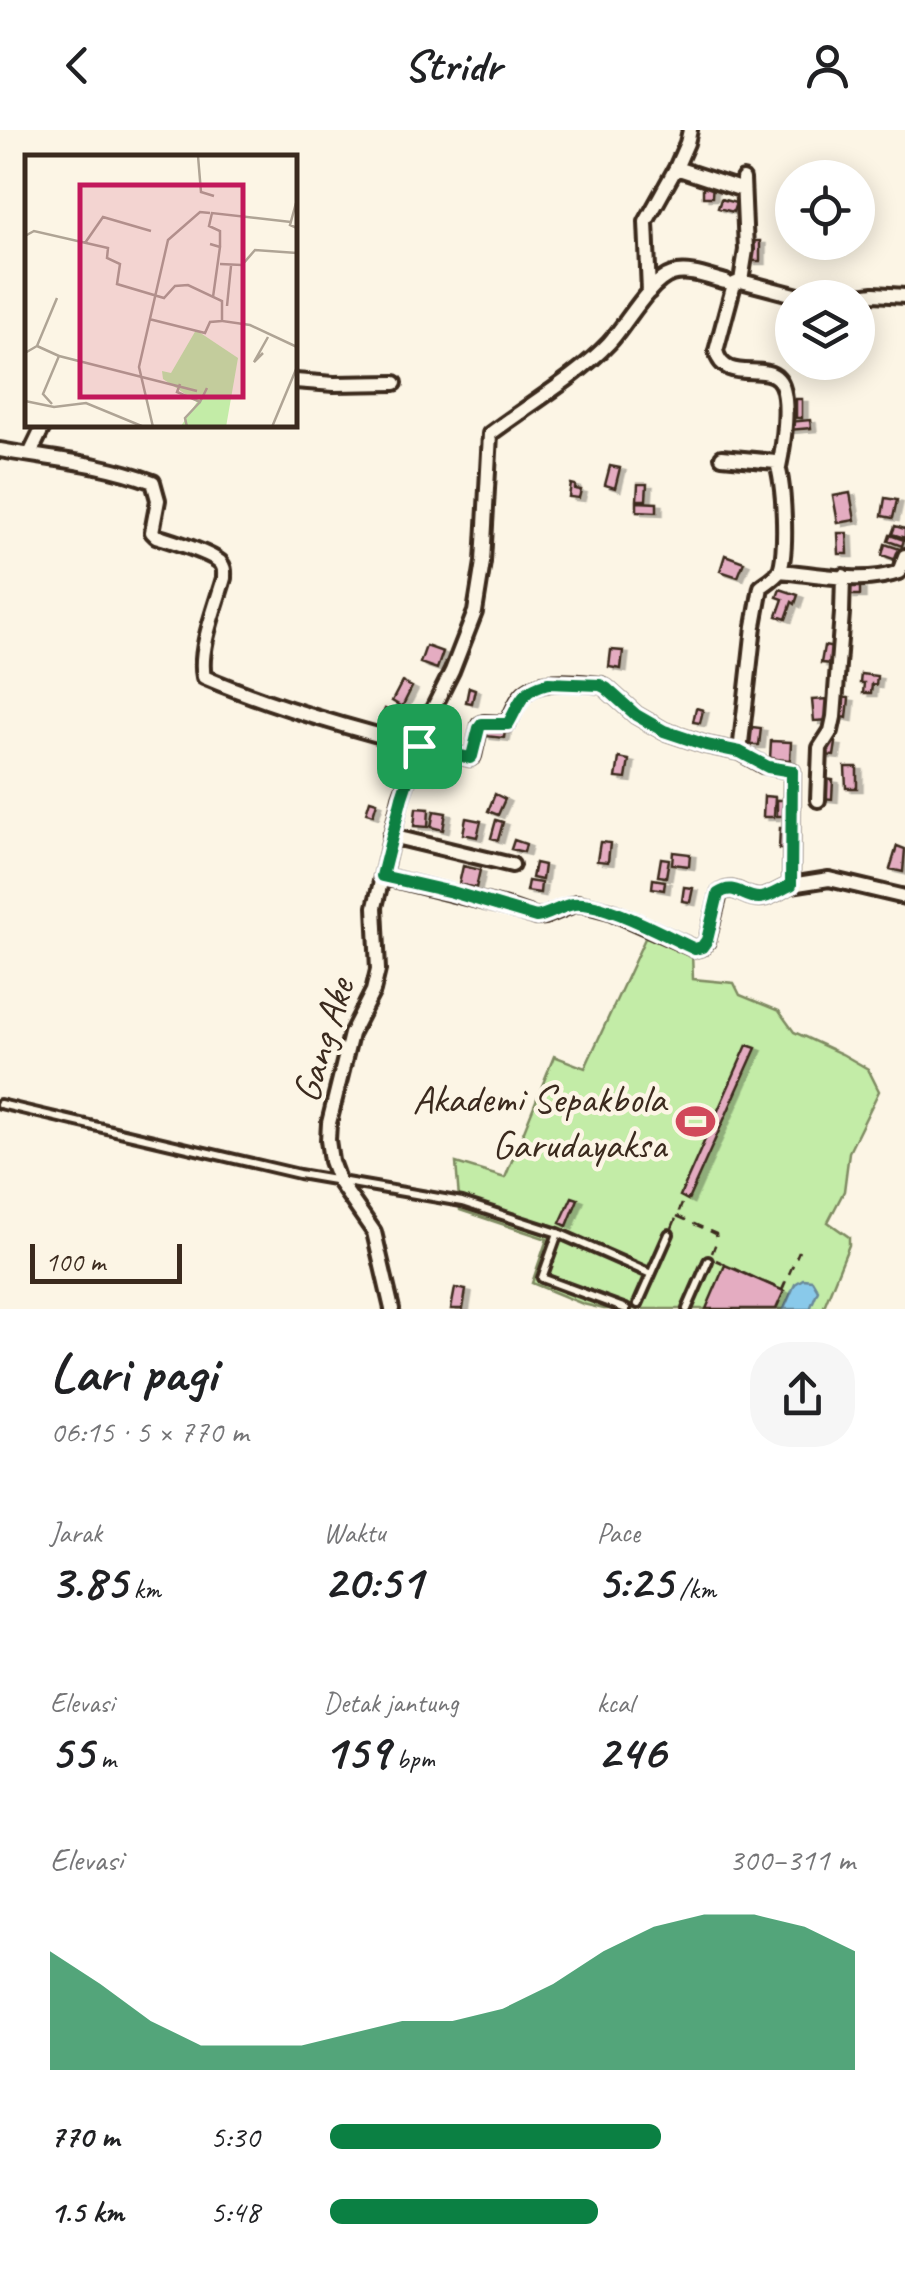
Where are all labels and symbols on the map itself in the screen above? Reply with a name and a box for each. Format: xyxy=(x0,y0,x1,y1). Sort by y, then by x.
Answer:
inset map xyxy=(25,155,298,428)
pin xyxy=(377,704,462,789)
street label: Gang Ake xyxy=(281,970,366,1108)
place label: Akademi Sepakbola Garudayaksa xyxy=(412,1074,669,1170)
sports icon: Akademi Sepakbola Garudayaksa xyxy=(675,1100,717,1142)
scale bar xyxy=(30,1239,182,1284)

